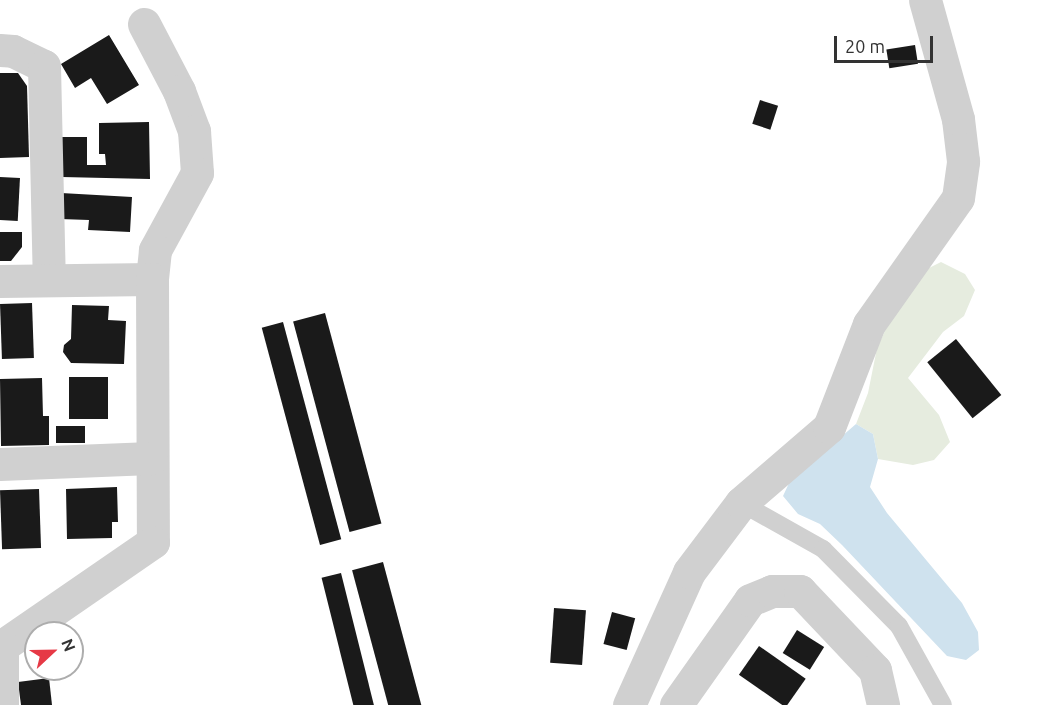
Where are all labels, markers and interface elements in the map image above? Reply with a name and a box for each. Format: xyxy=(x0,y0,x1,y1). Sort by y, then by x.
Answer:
scale bar xyxy=(837,24,936,62)
text: 20 m xyxy=(845,36,885,56)
north arrow xyxy=(24,621,84,681)
text: N xyxy=(58,636,79,654)

